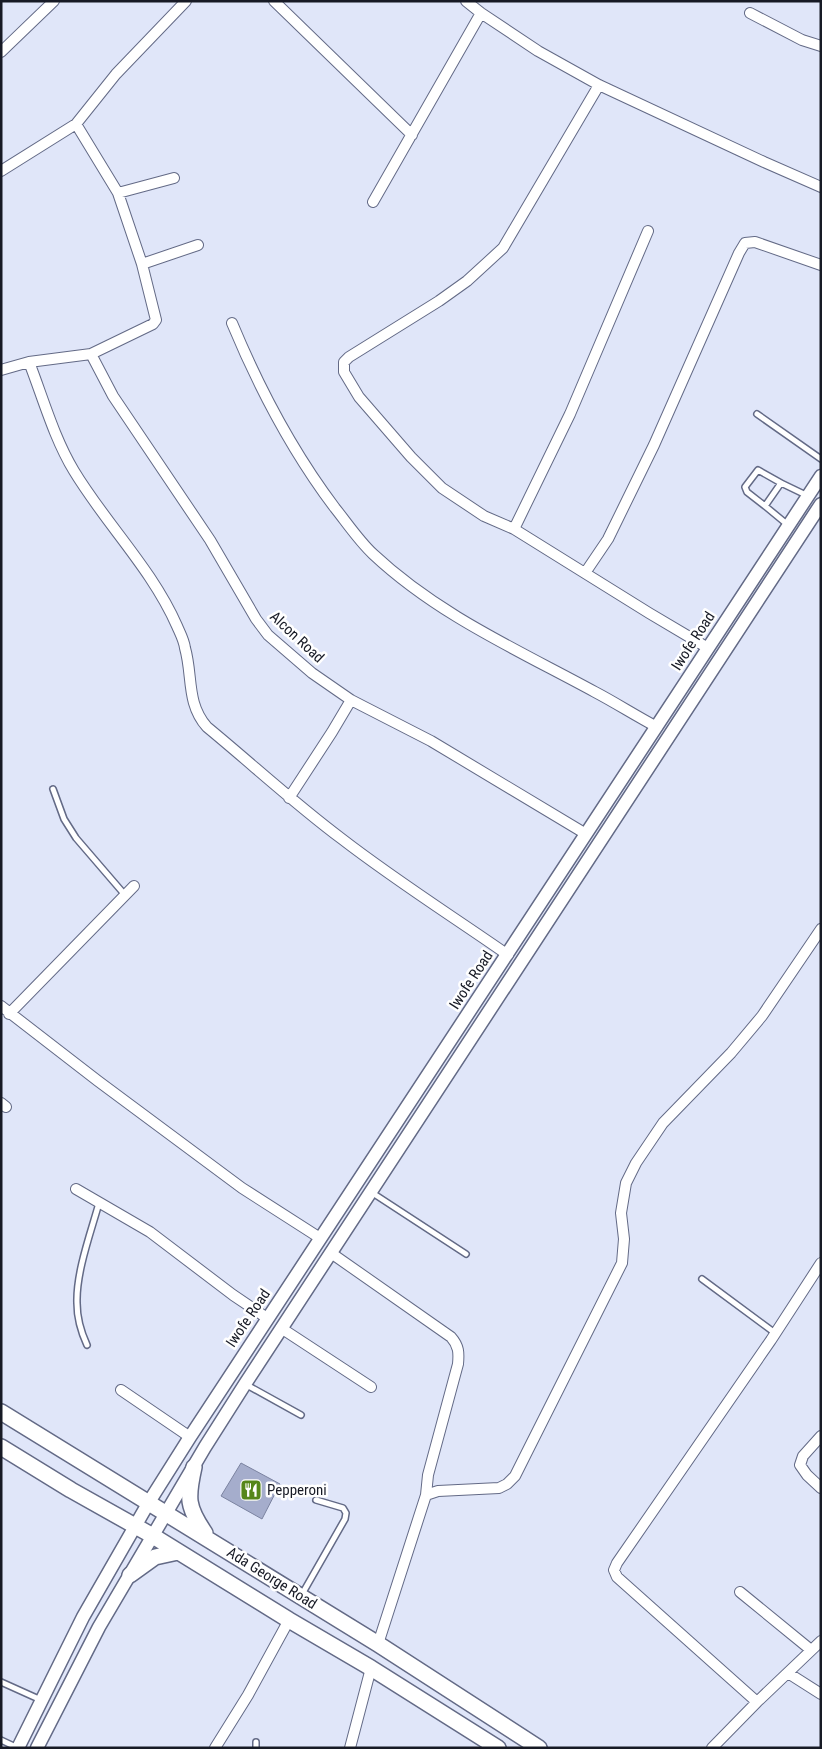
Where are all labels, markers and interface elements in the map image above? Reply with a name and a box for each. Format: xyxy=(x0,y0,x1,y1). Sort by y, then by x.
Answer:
street label: Alcon Road xyxy=(266,607,328,667)
street label: Iwofe Road xyxy=(667,608,719,674)
street label: Iwofe Road xyxy=(445,947,497,1013)
street label: Iwofe Road xyxy=(222,1286,274,1350)
restaurant icon: Pepperoni xyxy=(239,1478,263,1502)
place label: Pepperoni xyxy=(267,1481,327,1499)
street label: Ada George Road xyxy=(224,1543,320,1613)

